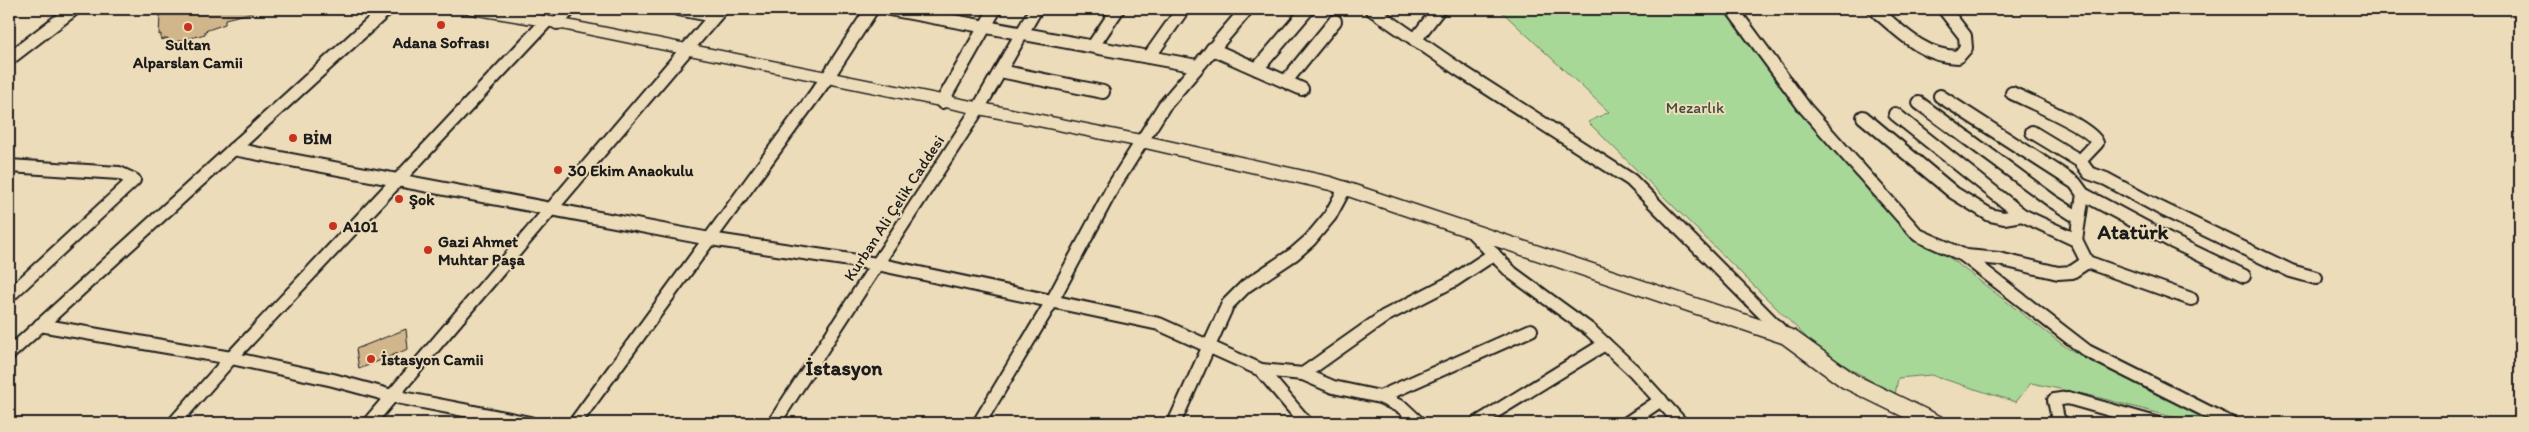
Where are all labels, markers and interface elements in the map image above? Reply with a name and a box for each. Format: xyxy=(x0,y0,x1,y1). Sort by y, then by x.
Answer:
marker: Adana Sofrası xyxy=(435,19,447,31)
marker: Sultan Alparslan Camii xyxy=(182,21,194,33)
place label: Adana Sofrası xyxy=(392,33,489,52)
place label: Sultan Alparslan Camii xyxy=(132,35,243,73)
park label: Mezarlık xyxy=(1666,98,1725,117)
place label: BİM xyxy=(303,129,332,148)
marker: BİM xyxy=(287,132,299,144)
street label: Kurban Ali Çelik Caddesi xyxy=(840,132,948,284)
place label: 30 Ekim Anaokulu xyxy=(568,161,694,180)
marker: 30 Ekim Anaokulu xyxy=(552,164,564,176)
place label: Şok xyxy=(409,190,435,210)
marker: Şok xyxy=(393,193,405,205)
place label: A101 xyxy=(342,217,379,236)
district label: Atatürk xyxy=(2097,219,2170,244)
marker: A101 xyxy=(327,220,339,232)
place label: Gazi Ahmet Muhtar Paşa xyxy=(438,232,525,270)
marker: Gazi Ahmet Muhtar Paşa xyxy=(422,244,434,256)
place label: İstasyon Camii xyxy=(381,350,484,370)
marker: İstasyon Camii xyxy=(365,353,377,365)
district label: İstasyon xyxy=(805,355,883,381)

